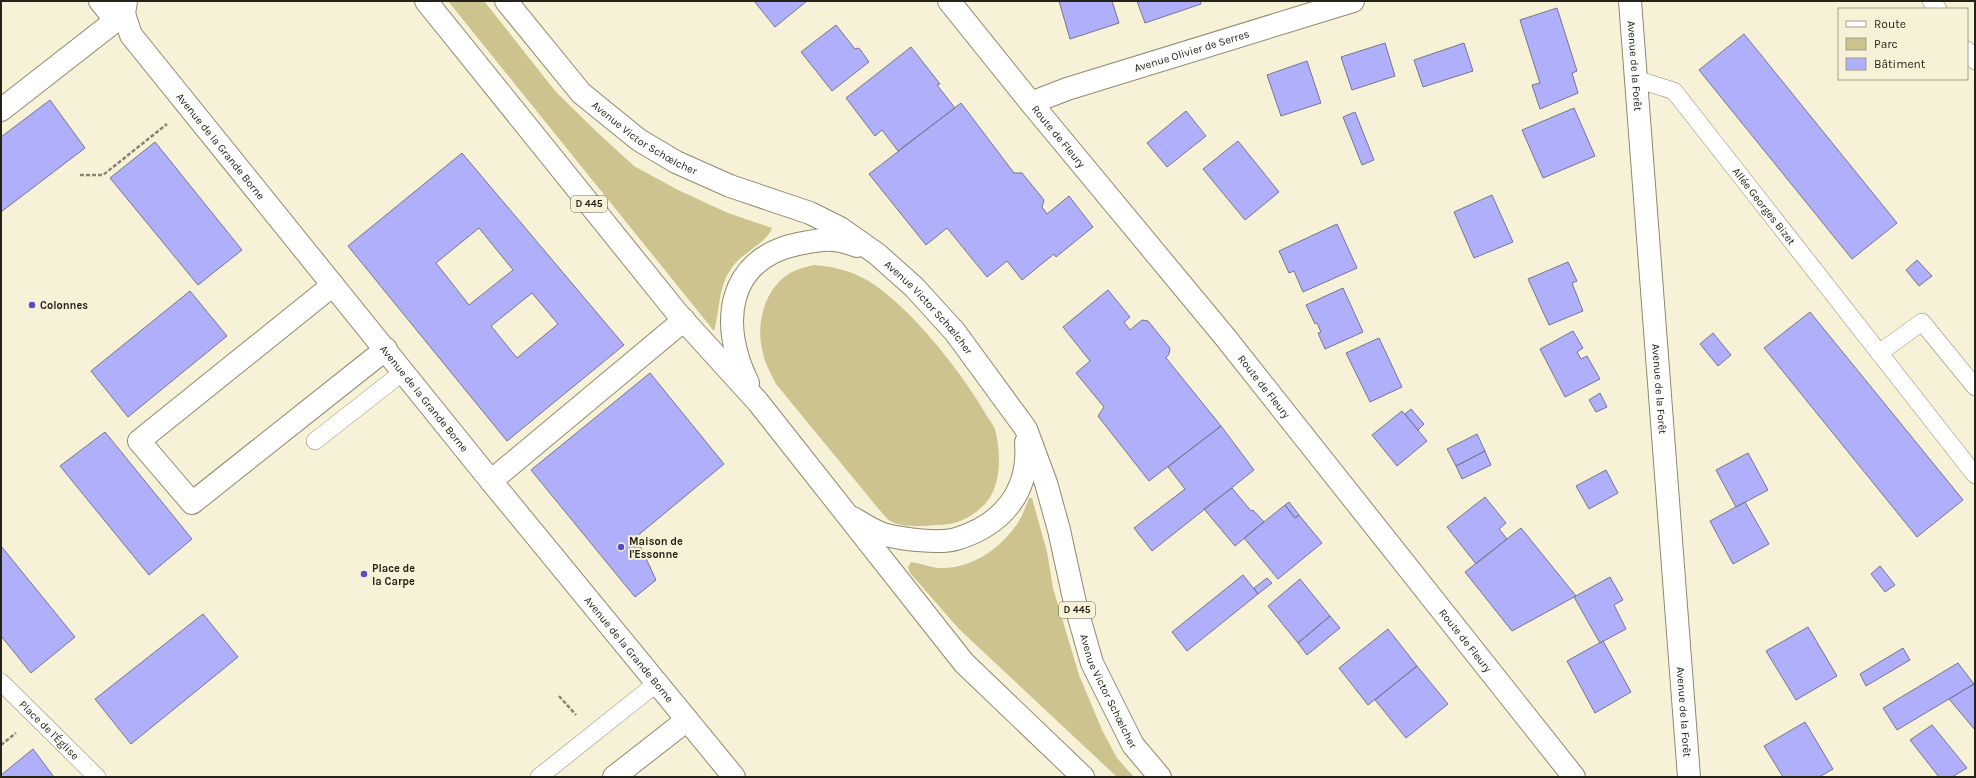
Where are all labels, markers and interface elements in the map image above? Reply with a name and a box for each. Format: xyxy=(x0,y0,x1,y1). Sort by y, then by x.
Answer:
legend xyxy=(1838,8,1968,80)
text: Route xyxy=(1874,17,1906,31)
street label: Avenue de la Forêt xyxy=(1625,20,1645,112)
street label: Avenue Olivier de Serres xyxy=(1132,27,1251,75)
text: Parc xyxy=(1874,37,1898,51)
text: Bâtiment xyxy=(1874,57,1926,71)
street label: Avenue de la Grande Borne xyxy=(174,90,268,202)
street label: Avenue Victor Schœlcher xyxy=(590,98,699,177)
street label: Route de Fleury xyxy=(1029,102,1088,170)
street label: Allée Georges Bizet xyxy=(1730,165,1798,247)
road number: D 445 xyxy=(571,196,607,212)
street label: Avenue Victor Schœlcher xyxy=(882,257,976,357)
place label: Colonnes xyxy=(40,299,88,312)
marker: Colonnes xyxy=(27,300,37,310)
street label: Avenue de la Grande Borne xyxy=(377,342,471,454)
street label: Avenue de la Forêt xyxy=(1650,343,1669,435)
street label: Route de Fleury xyxy=(1235,352,1293,421)
place label: Maison de l'Essonne xyxy=(629,535,683,561)
marker: Maison de l'Essonne xyxy=(616,542,626,552)
place label: Place de la Carpe xyxy=(372,562,415,588)
marker: Place de la Carpe xyxy=(359,569,369,579)
street label: Avenue de la Grande Borne xyxy=(582,594,677,705)
road number: D 445 xyxy=(1059,602,1095,618)
street label: Route de Fleury xyxy=(1437,606,1495,675)
street label: Avenue Victor Schœlcher xyxy=(1078,633,1140,751)
street label: Avenue de la Forêt xyxy=(1674,666,1694,758)
street label: Place de l'Église xyxy=(17,697,82,762)

